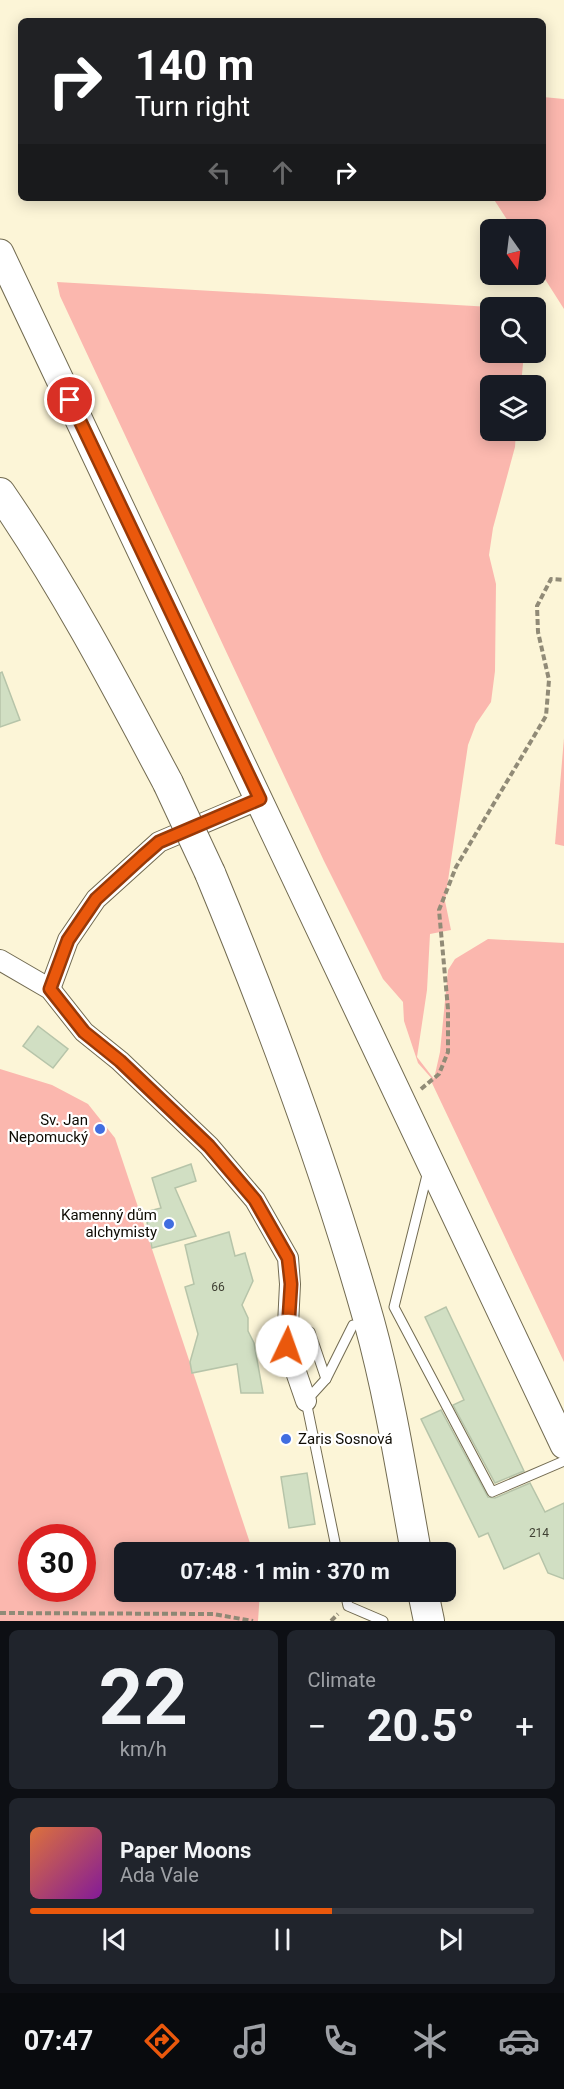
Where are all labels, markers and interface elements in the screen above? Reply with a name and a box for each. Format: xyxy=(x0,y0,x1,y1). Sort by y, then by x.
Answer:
text: 140 m xyxy=(135,41,254,90)
icon: right xyxy=(36,42,114,120)
text: Turn right xyxy=(135,91,250,123)
icon: left xyxy=(203,156,236,189)
icon: ahead xyxy=(266,156,299,189)
icon: right xyxy=(329,156,362,189)
north arrow xyxy=(480,219,546,285)
map controls xyxy=(480,219,546,441)
button: search xyxy=(480,297,546,363)
pin xyxy=(44,374,95,425)
button: layers xyxy=(480,375,546,441)
icon: arrive xyxy=(53,383,86,416)
place label: Sv. Jan Nepomucký xyxy=(8,1111,88,1146)
marker: Sv. Jan Nepomucký xyxy=(93,1122,107,1136)
place label: Kamenný dům alchymisty xyxy=(61,1206,157,1241)
marker: Kamenný dům alchymisty xyxy=(162,1217,176,1231)
house number: 66 xyxy=(211,1280,225,1294)
position arrow xyxy=(255,1314,319,1378)
place label: Zaris Sosnová xyxy=(298,1430,393,1448)
marker: Zaris Sosnová xyxy=(279,1432,293,1446)
speed limit sign: 30 xyxy=(18,1524,96,1602)
house number: 214 xyxy=(529,1526,549,1540)
text: 07:48 · 1 min · 370 m xyxy=(180,1559,390,1584)
text: 22 xyxy=(98,1652,188,1743)
text: Climate xyxy=(308,1668,376,1692)
text: 20.5° xyxy=(367,1699,475,1752)
text: − xyxy=(308,1707,326,1746)
text: + xyxy=(515,1707,534,1746)
text: km/h xyxy=(120,1737,167,1761)
text: Paper Moons xyxy=(120,1838,251,1863)
text: Ada Vale xyxy=(120,1863,199,1887)
icon: previous xyxy=(98,1923,131,1956)
icon: pause xyxy=(266,1923,299,1956)
icon: next xyxy=(434,1923,467,1956)
icon: directions xyxy=(141,2020,183,2062)
icon: music xyxy=(230,2020,272,2062)
icon: phone xyxy=(319,2020,361,2062)
icon: climate xyxy=(409,2020,451,2062)
icon: car xyxy=(498,2020,540,2062)
text: 07:47 xyxy=(24,2025,93,2057)

